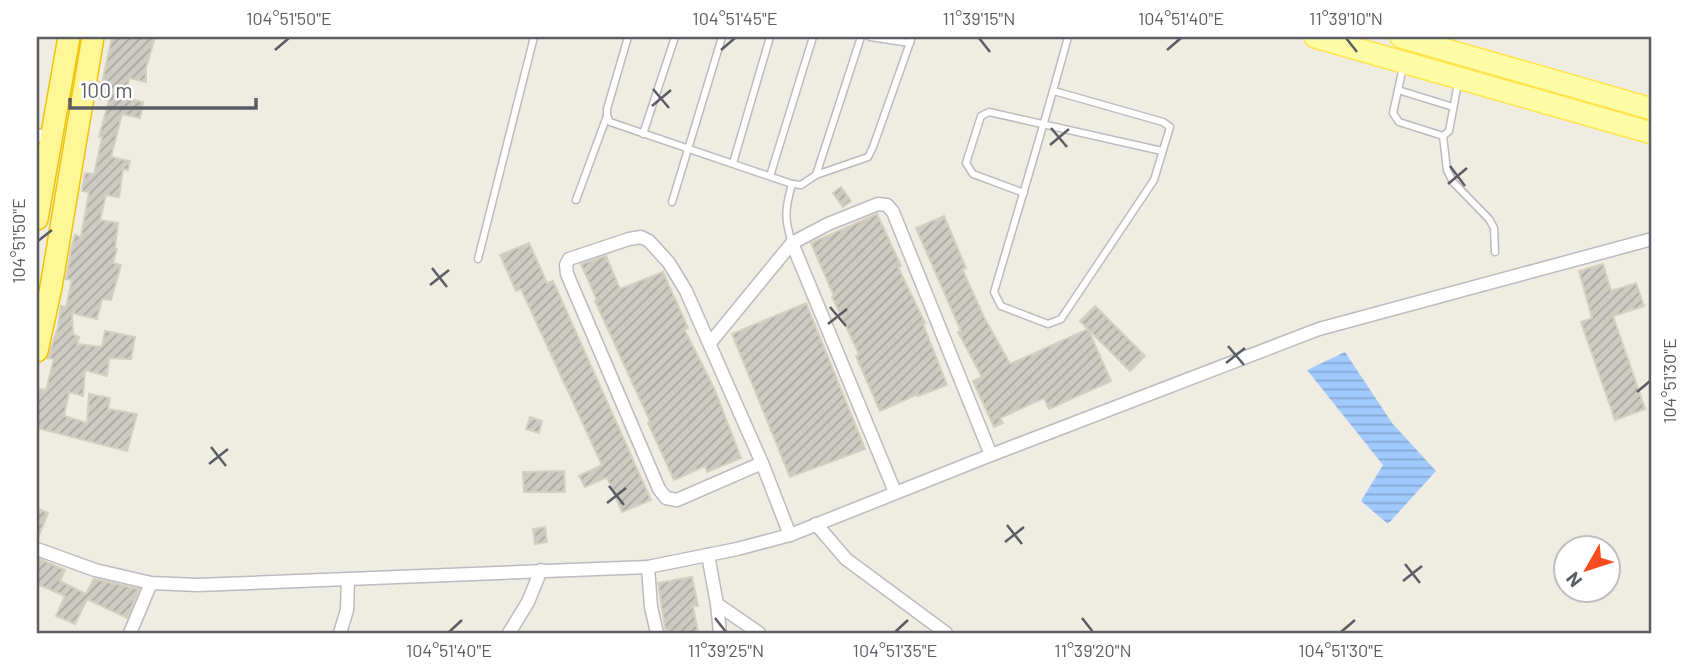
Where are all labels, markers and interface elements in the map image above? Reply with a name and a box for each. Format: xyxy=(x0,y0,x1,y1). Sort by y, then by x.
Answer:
text: 104°51'50"E xyxy=(246,7,332,29)
text: 104°51'45"E xyxy=(692,7,778,29)
text: 11°39'15"N xyxy=(943,7,1016,29)
text: 104°51'40"E xyxy=(1138,7,1224,29)
text: 11°39'10"N xyxy=(1309,7,1383,29)
scale bar xyxy=(70,66,256,110)
text: 100 m xyxy=(80,77,133,102)
text: 104°51'50"E xyxy=(7,198,29,284)
text: 104°51'30"E xyxy=(1658,338,1680,424)
north arrow xyxy=(1552,534,1622,604)
text: N xyxy=(1560,568,1586,592)
text: 104°51'40"E xyxy=(406,639,492,661)
text: 11°39'25"N xyxy=(688,639,764,661)
text: 104°51'35"E xyxy=(853,639,937,661)
text: 11°39'20"N xyxy=(1054,639,1132,661)
text: 104°51'30"E xyxy=(1298,639,1384,661)

